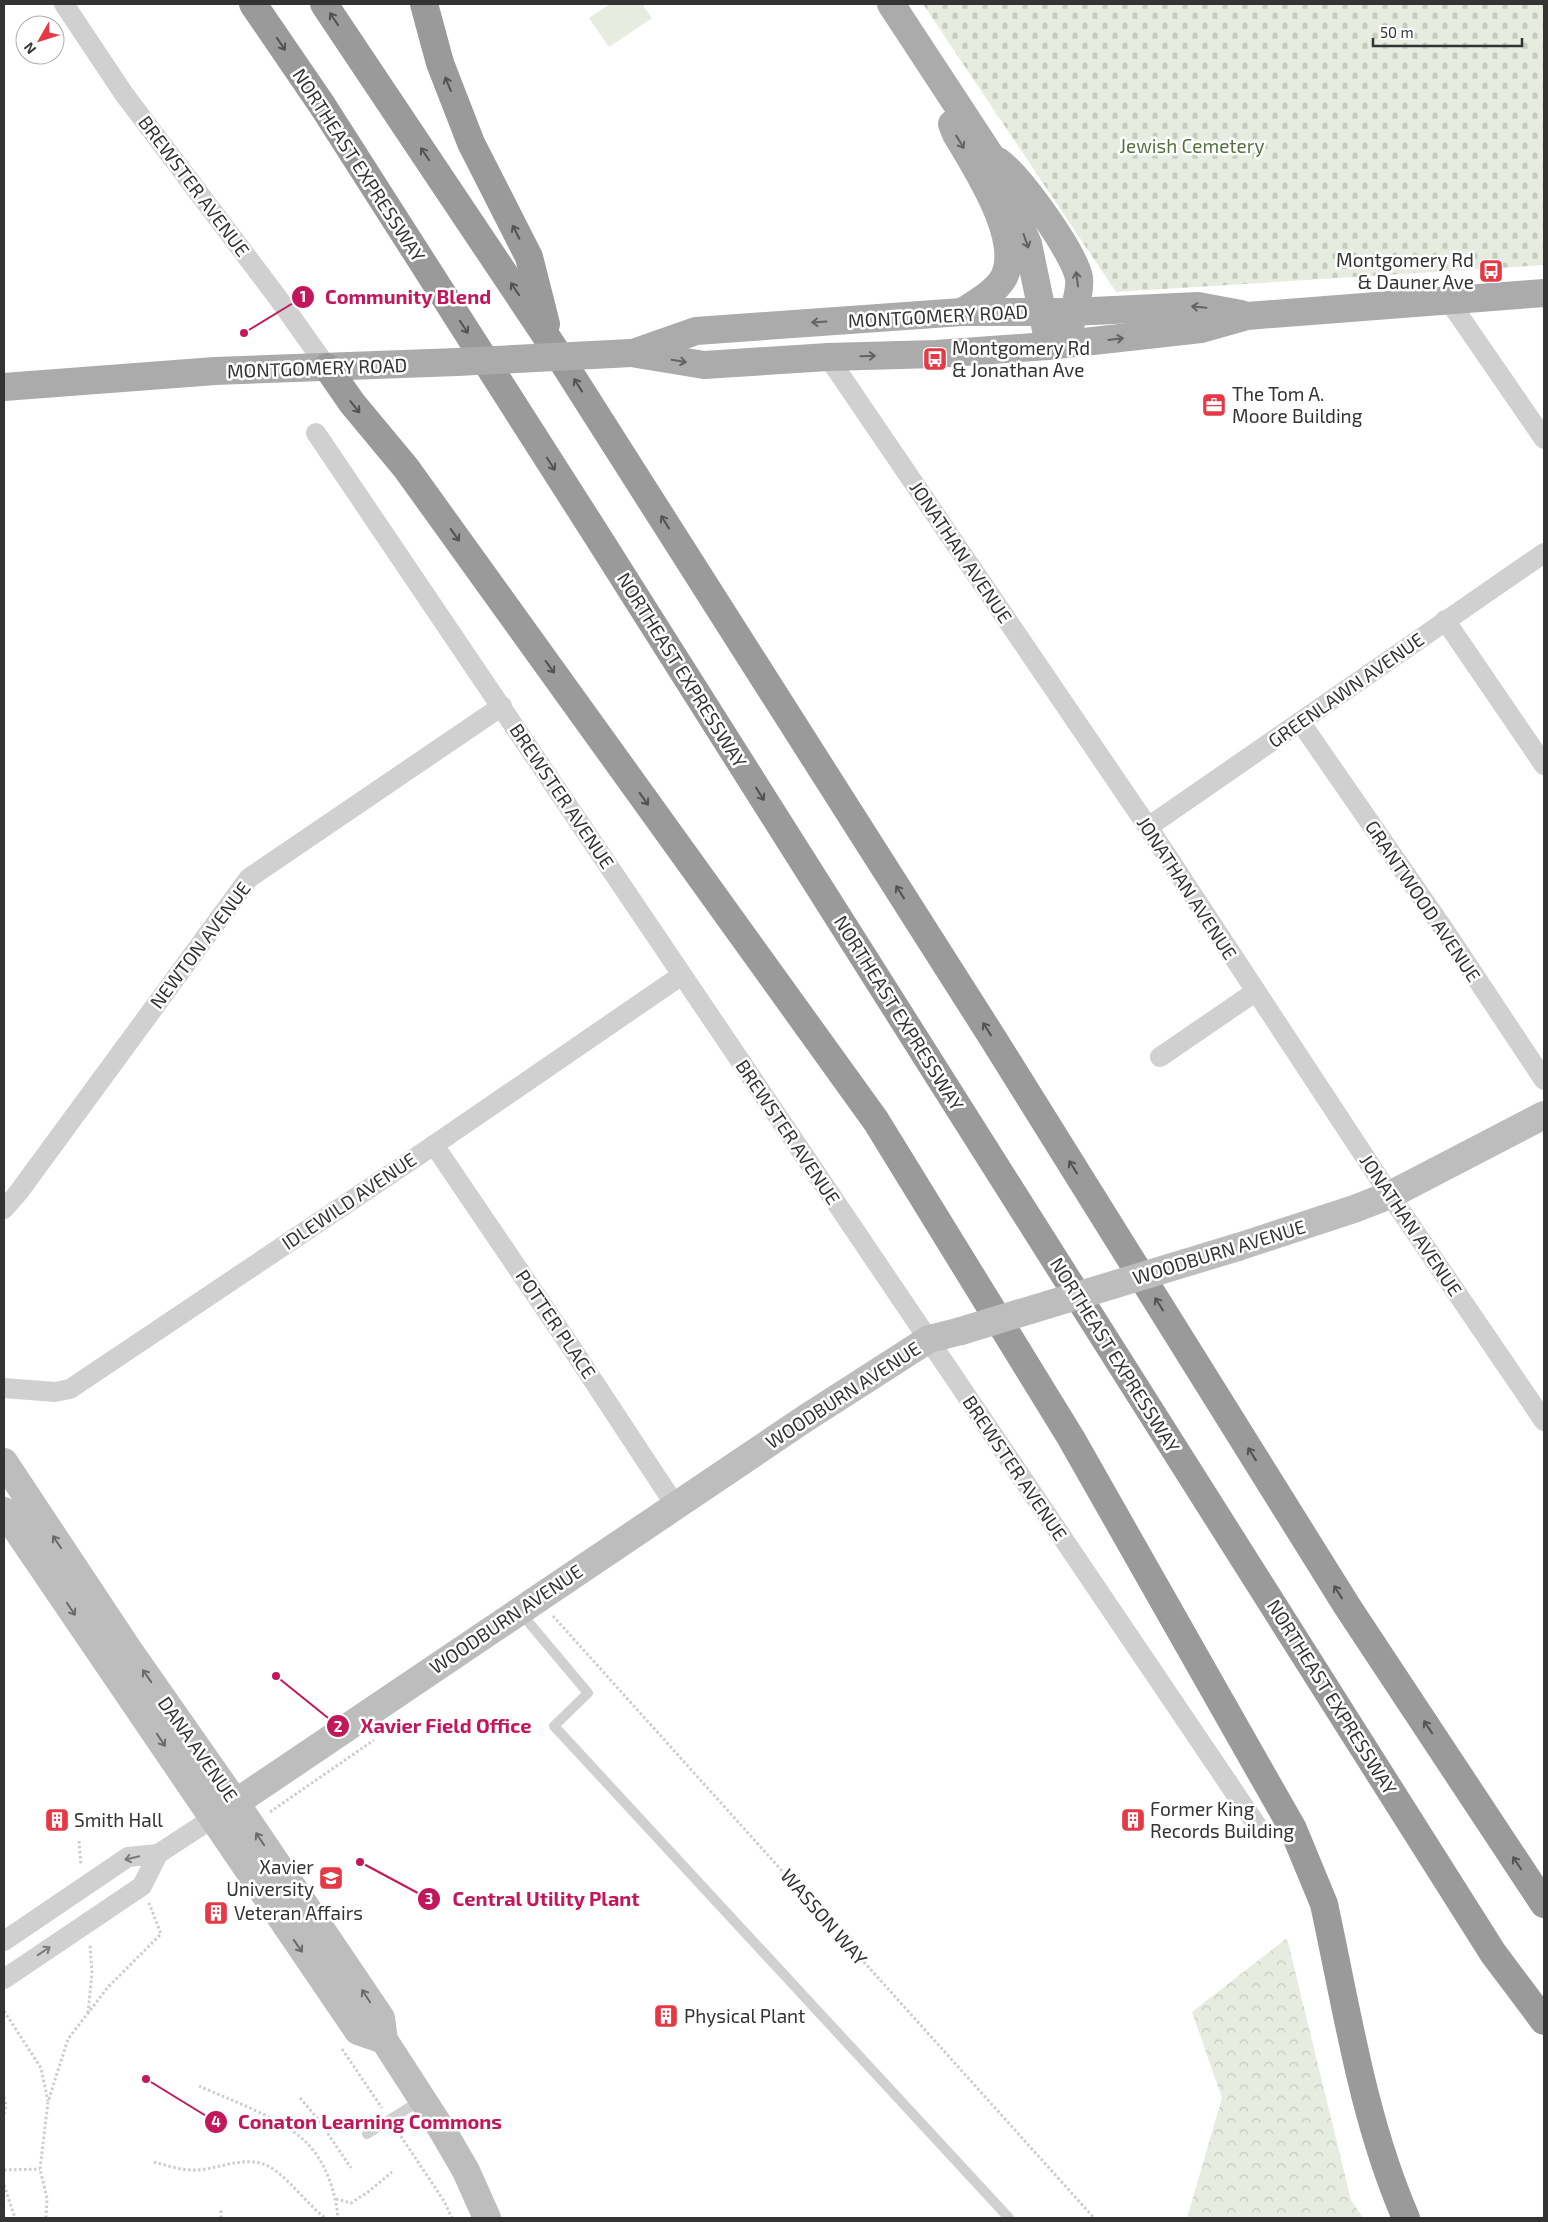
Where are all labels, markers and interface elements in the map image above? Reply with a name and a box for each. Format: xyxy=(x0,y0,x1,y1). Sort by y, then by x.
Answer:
one-way arrow xyxy=(329,13,339,27)
north arrow xyxy=(15,15,65,65)
scale bar xyxy=(1373,15,1522,47)
text: 50 m xyxy=(1380,23,1414,41)
one-way arrow xyxy=(276,37,286,51)
text: N xyxy=(20,39,39,58)
street label: NORTHEAST EXPRESSWAY xyxy=(288,64,431,266)
one-way arrow xyxy=(443,77,452,92)
street label: BREWSTER AVENUE xyxy=(134,111,255,261)
park label: Jewish Cemetery xyxy=(1120,134,1264,157)
one-way arrow xyxy=(956,135,966,149)
one-way arrow xyxy=(420,148,430,162)
one-way arrow xyxy=(511,225,520,240)
one-way arrow xyxy=(1022,233,1031,248)
place label: Montgomery Rd & Dauner Ave xyxy=(1336,248,1474,293)
bus stop icon: Montgomery Rd & Dauner Ave xyxy=(1478,258,1504,284)
one-way arrow xyxy=(1072,271,1082,287)
callout: Community Blend xyxy=(290,279,502,314)
one-way arrow xyxy=(510,283,520,297)
text: Community Blend xyxy=(325,284,491,309)
text: 1 xyxy=(300,287,306,305)
street label: MONTGOMERY ROAD xyxy=(847,299,1029,332)
one-way arrow xyxy=(1192,302,1208,312)
one-way arrow xyxy=(811,317,827,327)
one-way arrow xyxy=(459,320,469,334)
one-way arrow xyxy=(1108,334,1124,344)
place label: Montgomery Rd & Jonathan Ave xyxy=(952,336,1090,381)
bus stop icon: Montgomery Rd & Jonathan Ave xyxy=(922,346,948,372)
one-way arrow xyxy=(860,351,876,360)
street label: MONTGOMERY ROAD xyxy=(226,353,408,382)
one-way arrow xyxy=(671,356,687,366)
one-way arrow xyxy=(572,378,583,392)
place label: The Tom A. Moore Building xyxy=(1232,382,1363,427)
office icon: The Tom A. Moore Building xyxy=(1201,392,1227,418)
one-way arrow xyxy=(350,400,361,413)
one-way arrow xyxy=(547,457,557,471)
street label: JONATHAN AVENUE xyxy=(905,476,1017,627)
one-way arrow xyxy=(659,516,669,530)
one-way arrow xyxy=(449,528,460,541)
street label: NORTHEAST EXPRESSWAY xyxy=(613,568,752,772)
street label: GREENLAWN AVENUE xyxy=(1263,627,1428,752)
one-way arrow xyxy=(544,660,555,673)
street label: BREWSTER AVENUE xyxy=(505,719,620,873)
one-way arrow xyxy=(755,786,765,800)
one-way arrow xyxy=(639,792,650,805)
street label: JONATHAN AVENUE xyxy=(1133,812,1242,964)
street label: GRANTWOOD AVENUE xyxy=(1361,816,1486,986)
street label: NEWTON AVENUE xyxy=(144,877,255,1013)
one-way arrow xyxy=(895,885,905,899)
street label: NORTHEAST EXPRESSWAY xyxy=(830,911,969,1115)
one-way arrow xyxy=(982,1022,992,1036)
street label: BREWSTER AVENUE xyxy=(731,1055,846,1209)
street label: IDLEWILD AVENUE xyxy=(277,1147,420,1254)
street label: JONATHAN AVENUE xyxy=(1355,1149,1467,1300)
one-way arrow xyxy=(1068,1160,1078,1174)
street label: WOODBURN AVENUE xyxy=(1130,1214,1308,1289)
street label: NORTHEAST EXPRESSWAY xyxy=(1046,1253,1185,1457)
street label: POTTER PLACE xyxy=(512,1265,601,1383)
one-way arrow xyxy=(1154,1298,1164,1312)
street label: WOODBURN AVENUE xyxy=(761,1336,924,1453)
street label: BREWSTER AVENUE xyxy=(958,1391,1073,1545)
one-way arrow xyxy=(1247,1447,1257,1461)
one-way arrow xyxy=(51,1535,61,1549)
street label: WOODBURN AVENUE xyxy=(425,1559,587,1678)
one-way arrow xyxy=(1333,1585,1343,1599)
street label: NORTHEAST EXPRESSWAY xyxy=(1263,1595,1402,1799)
one-way arrow xyxy=(66,1601,76,1615)
one-way arrow xyxy=(142,1669,152,1683)
street label: DANA AVENUE xyxy=(154,1692,243,1806)
callout: Xavier Field Office xyxy=(325,1709,542,1744)
text: Xavier Field Office xyxy=(361,1713,531,1737)
text: 2 xyxy=(334,1717,343,1735)
one-way arrow xyxy=(1422,1721,1432,1735)
one-way arrow xyxy=(155,1733,166,1747)
place label: Former King Records Building xyxy=(1150,1797,1295,1842)
building icon: Smith Hall xyxy=(44,1807,70,1833)
building icon: Former King Records Building xyxy=(1120,1807,1146,1833)
place label: Smith Hall xyxy=(74,1808,163,1831)
one-way arrow xyxy=(255,1832,265,1846)
one-way arrow xyxy=(124,1854,140,1863)
place label: Xavier University xyxy=(226,1855,314,1900)
one-way arrow xyxy=(1512,1856,1523,1870)
street label: WASSON WAY xyxy=(776,1864,873,1970)
school or university icon: Xavier University xyxy=(318,1865,344,1891)
callout: Central Utility Plant xyxy=(417,1881,650,1916)
text: Central Utility Plant xyxy=(452,1886,640,1911)
text: 3 xyxy=(425,1889,433,1907)
building icon: Veteran Affairs xyxy=(203,1900,229,1926)
place label: Veteran Affairs xyxy=(234,1901,363,1924)
one-way arrow xyxy=(293,1938,303,1952)
one-way arrow xyxy=(37,1946,51,1956)
one-way arrow xyxy=(361,1989,372,2003)
building icon: Physical Plant xyxy=(653,2003,679,2029)
place label: Physical Plant xyxy=(684,2004,805,2027)
callout: Conaton Learning Commons xyxy=(203,2105,512,2140)
text: Conaton Learning Commons xyxy=(238,2109,502,2133)
text: 4 xyxy=(211,2112,221,2130)

